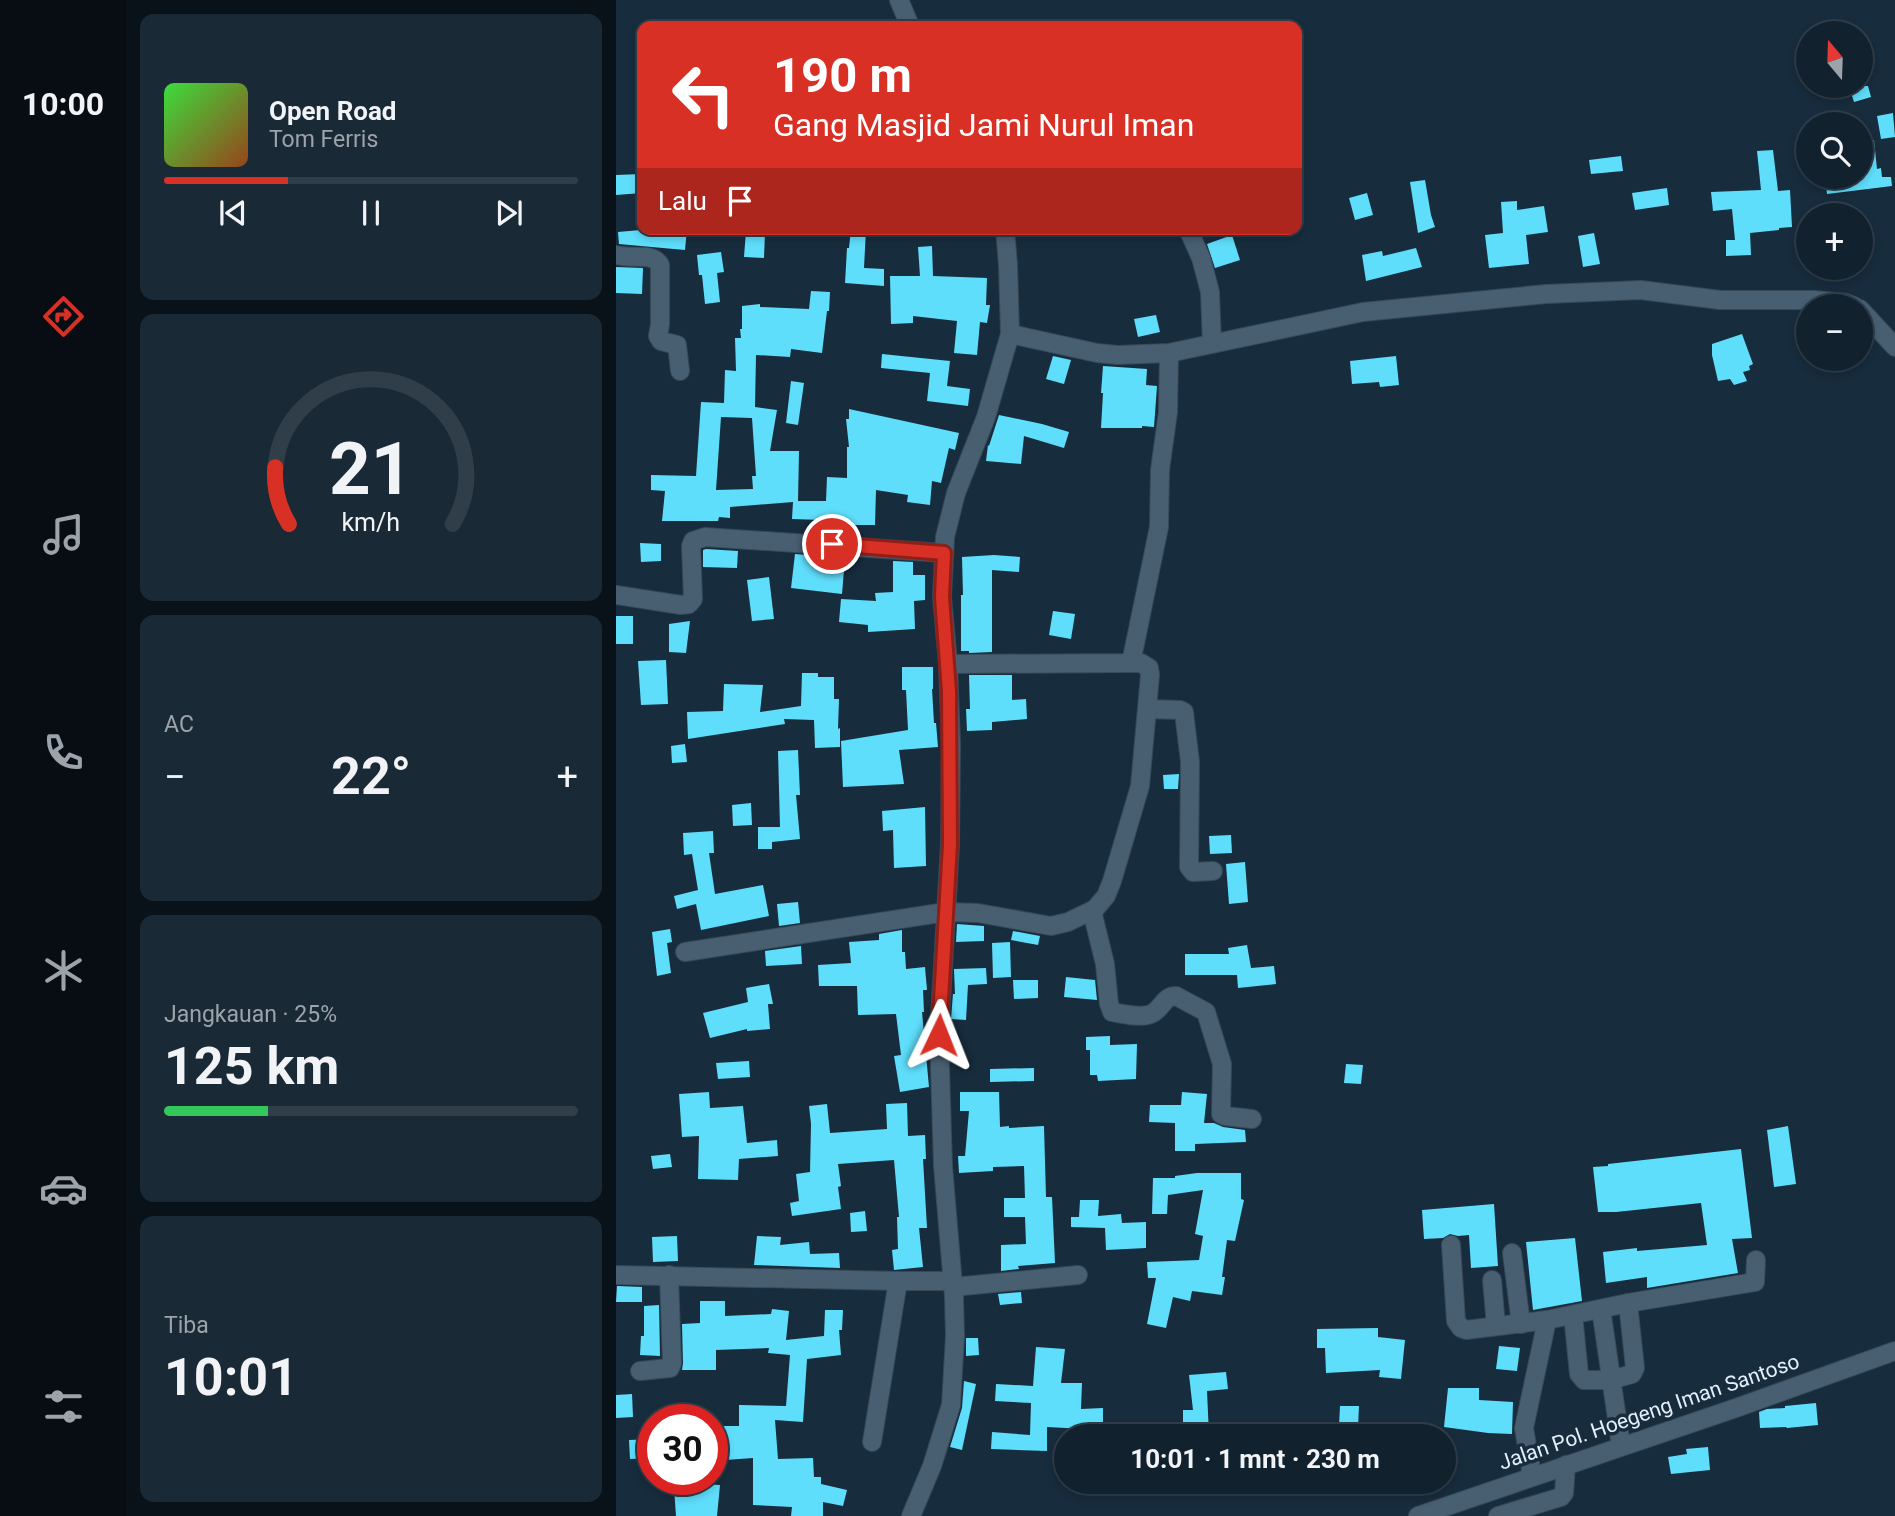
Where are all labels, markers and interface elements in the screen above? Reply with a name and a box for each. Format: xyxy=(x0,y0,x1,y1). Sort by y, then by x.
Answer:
north arrow xyxy=(1796,21,1872,98)
map controls xyxy=(1796,21,1873,371)
text: 190 m xyxy=(773,47,912,104)
icon: left xyxy=(658,49,749,140)
text: 10:00 xyxy=(22,85,104,123)
text: Open Road xyxy=(269,96,397,126)
text: Gang Masjid Jami Nurul Iman xyxy=(773,106,1194,144)
button: search xyxy=(1796,112,1873,189)
text: Tom Ferris xyxy=(269,126,378,153)
icon: arrive xyxy=(721,182,759,220)
text: Lalu xyxy=(658,186,707,216)
icon: previous xyxy=(214,194,252,232)
icon: pause xyxy=(352,194,390,232)
icon: next xyxy=(490,194,528,232)
button: + xyxy=(1796,203,1873,280)
icon: directions xyxy=(39,292,88,341)
button: − xyxy=(1796,294,1873,371)
text: 21 xyxy=(329,426,413,512)
text: km/h xyxy=(342,507,400,536)
icon: music xyxy=(39,510,88,559)
pin xyxy=(802,514,862,574)
icon: arrive xyxy=(813,525,851,563)
text: AC xyxy=(164,711,194,738)
icon: phone xyxy=(39,728,88,777)
text: 22° xyxy=(331,746,411,807)
text: − xyxy=(164,755,186,799)
text: + xyxy=(556,755,578,799)
icon: climate xyxy=(39,946,88,995)
position arrow xyxy=(902,998,976,1072)
text: Jangkauan · 25% xyxy=(164,1001,337,1028)
text: 125 km xyxy=(164,1036,339,1097)
icon: car xyxy=(39,1164,88,1213)
text: Tiba xyxy=(164,1312,209,1339)
text: 10:01 xyxy=(164,1347,298,1408)
street label: Jalan Pol. Hoegeng Iman Santoso xyxy=(1496,1349,1802,1475)
icon: filters xyxy=(39,1382,88,1431)
speed limit sign: 30 xyxy=(637,1404,728,1495)
text: 10:01 · 1 mnt · 230 m xyxy=(1130,1444,1380,1474)

